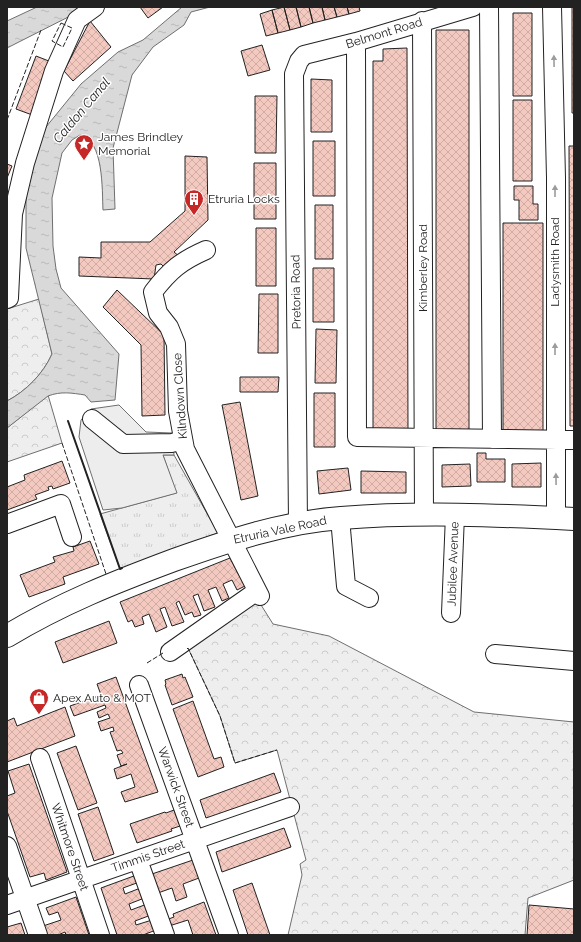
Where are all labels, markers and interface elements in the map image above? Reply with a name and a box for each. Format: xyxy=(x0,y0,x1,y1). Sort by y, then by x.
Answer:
street label: Belmont Road xyxy=(344,15,424,51)
one-way arrow xyxy=(551,54,557,67)
water label: Caldon Canal xyxy=(50,74,113,146)
place label: James Brindley Memorial xyxy=(98,130,184,158)
place icon: James Brindley Memorial xyxy=(73,133,95,161)
one-way arrow xyxy=(552,184,558,197)
building icon: Etruria Locks xyxy=(183,188,205,216)
place label: Etruria Locks xyxy=(208,192,280,206)
street label: Ladysmith Road xyxy=(548,217,562,307)
street label: Kimberley Road xyxy=(416,224,430,312)
street label: Pretoria Road xyxy=(288,255,304,329)
one-way arrow xyxy=(552,342,558,355)
street label: Kilndown Close xyxy=(170,352,190,440)
one-way arrow xyxy=(553,472,559,485)
street label: Etruria Vale Road xyxy=(232,513,328,547)
street label: Jubilee Avenue xyxy=(445,521,461,607)
shop icon: Apex Auto & MOT xyxy=(28,687,50,715)
place label: Apex Auto & MOT xyxy=(53,691,152,705)
street label: Warwick Street xyxy=(155,745,197,829)
street label: Whitmore Street xyxy=(48,801,92,893)
street label: Timmis Street xyxy=(109,837,187,875)

